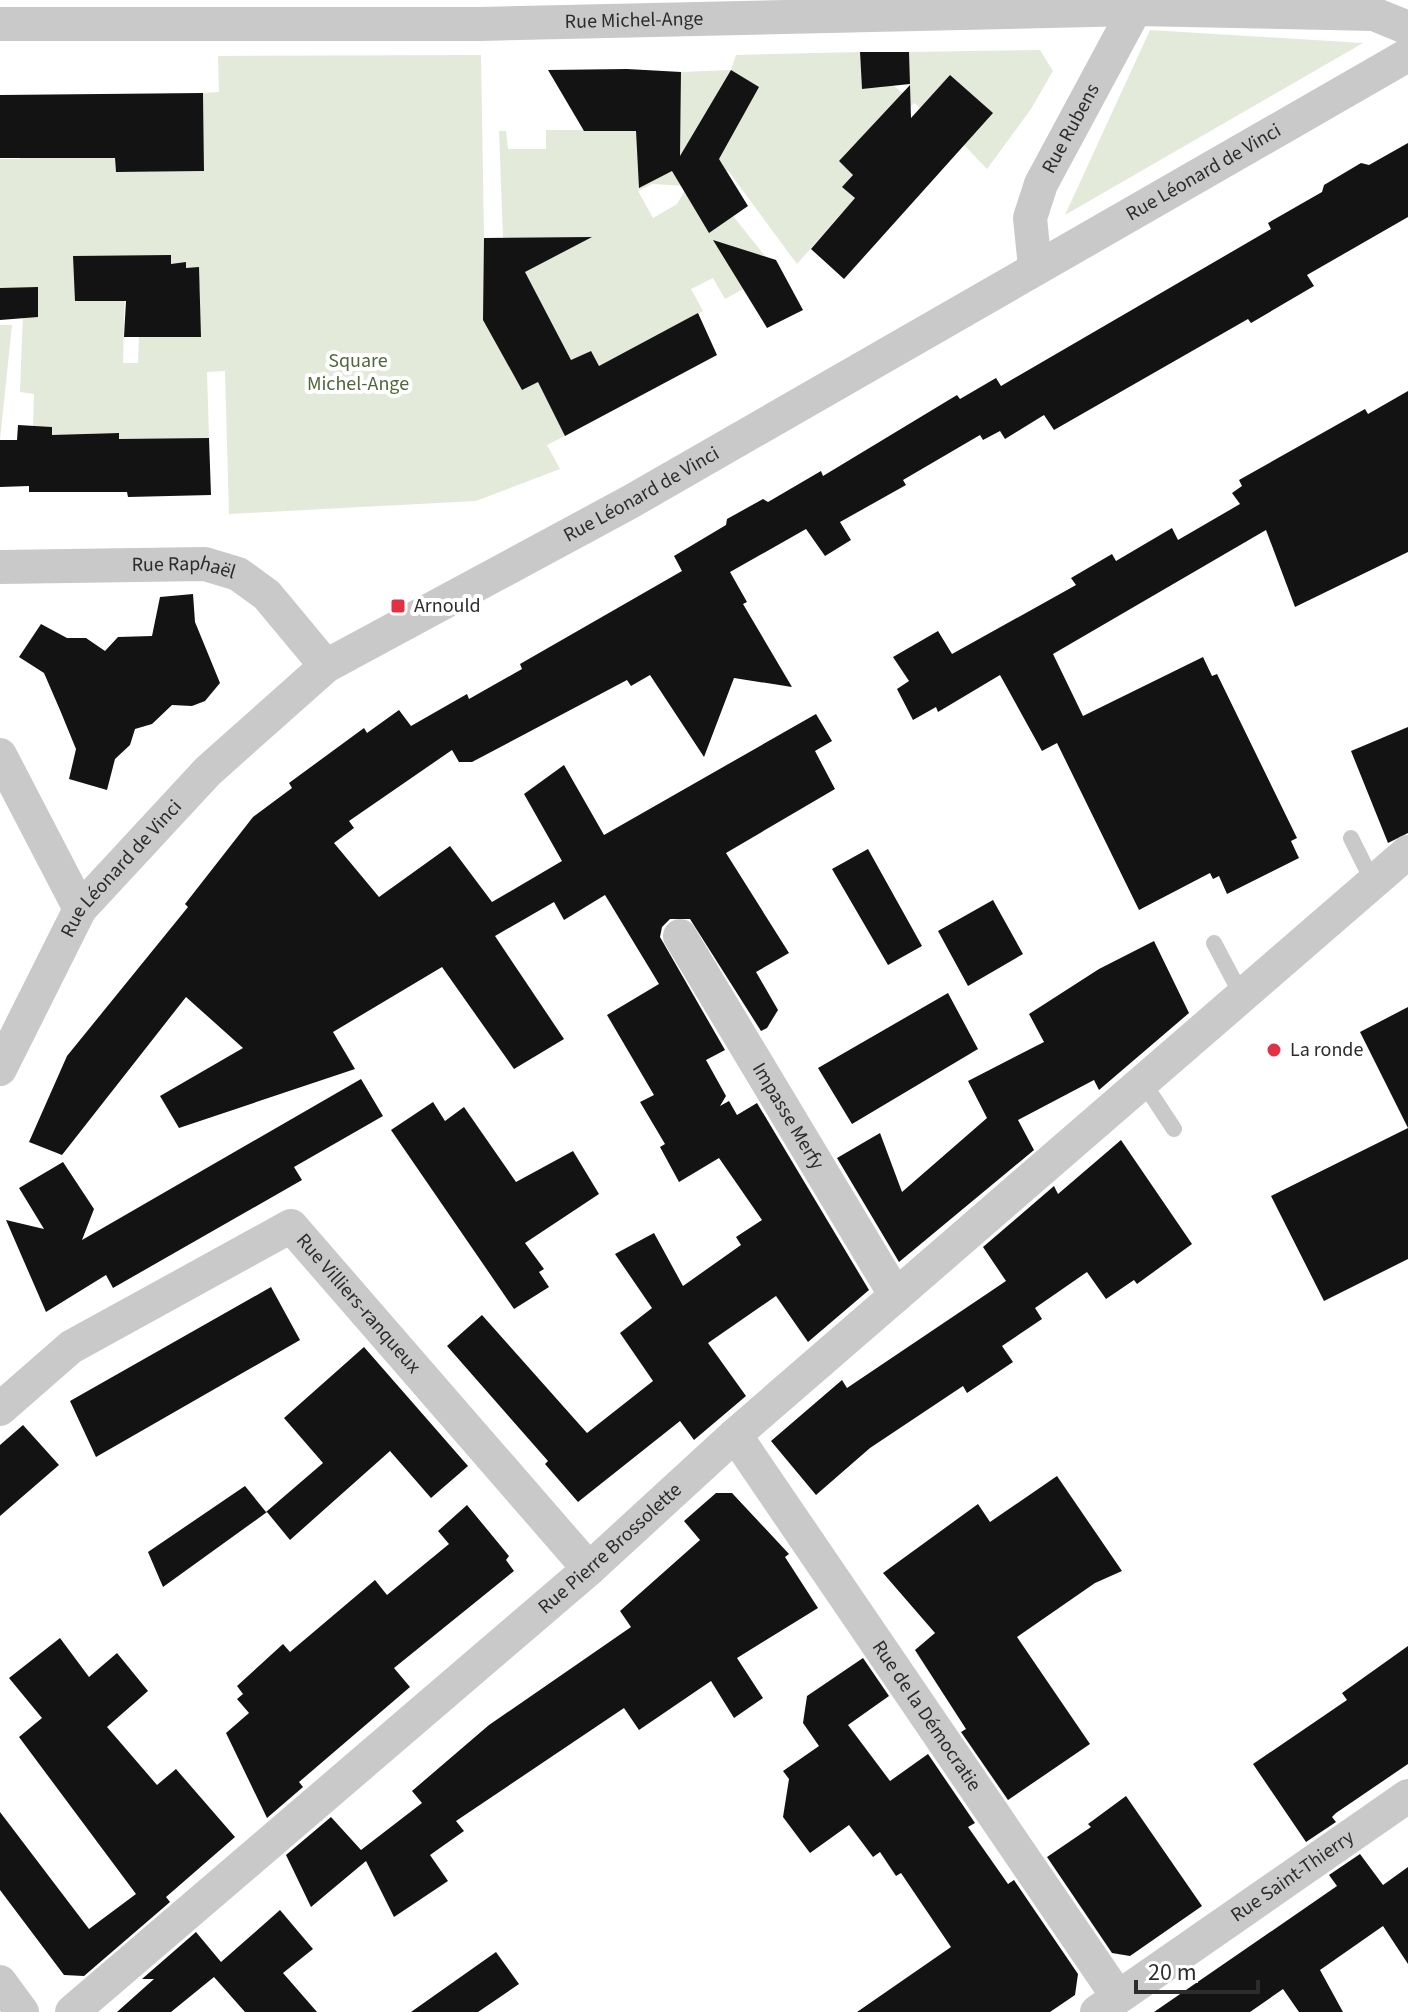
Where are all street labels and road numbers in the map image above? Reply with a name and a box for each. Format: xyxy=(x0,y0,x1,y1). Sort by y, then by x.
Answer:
street label: Rue Michel-Ange xyxy=(564,5,704,36)
street label: Rue Rubens xyxy=(1035,78,1107,179)
street label: Rue Léonard de Vinci xyxy=(1121,117,1286,228)
street label: Rue Léonard de Vinci xyxy=(558,440,724,549)
street label: Rue Raphaël xyxy=(131,549,239,586)
street label: Rue Léonard de Vinci xyxy=(54,794,188,942)
street label: Impasse Merfy xyxy=(745,1057,831,1175)
street label: Rue Villiers-ranqueux xyxy=(290,1227,427,1380)
street label: Rue Pierre Brossolette xyxy=(532,1477,688,1621)
street label: Rue de la Démocratie xyxy=(865,1635,988,1797)
street label: Rue Saint-Thierry xyxy=(1225,1823,1360,1929)

